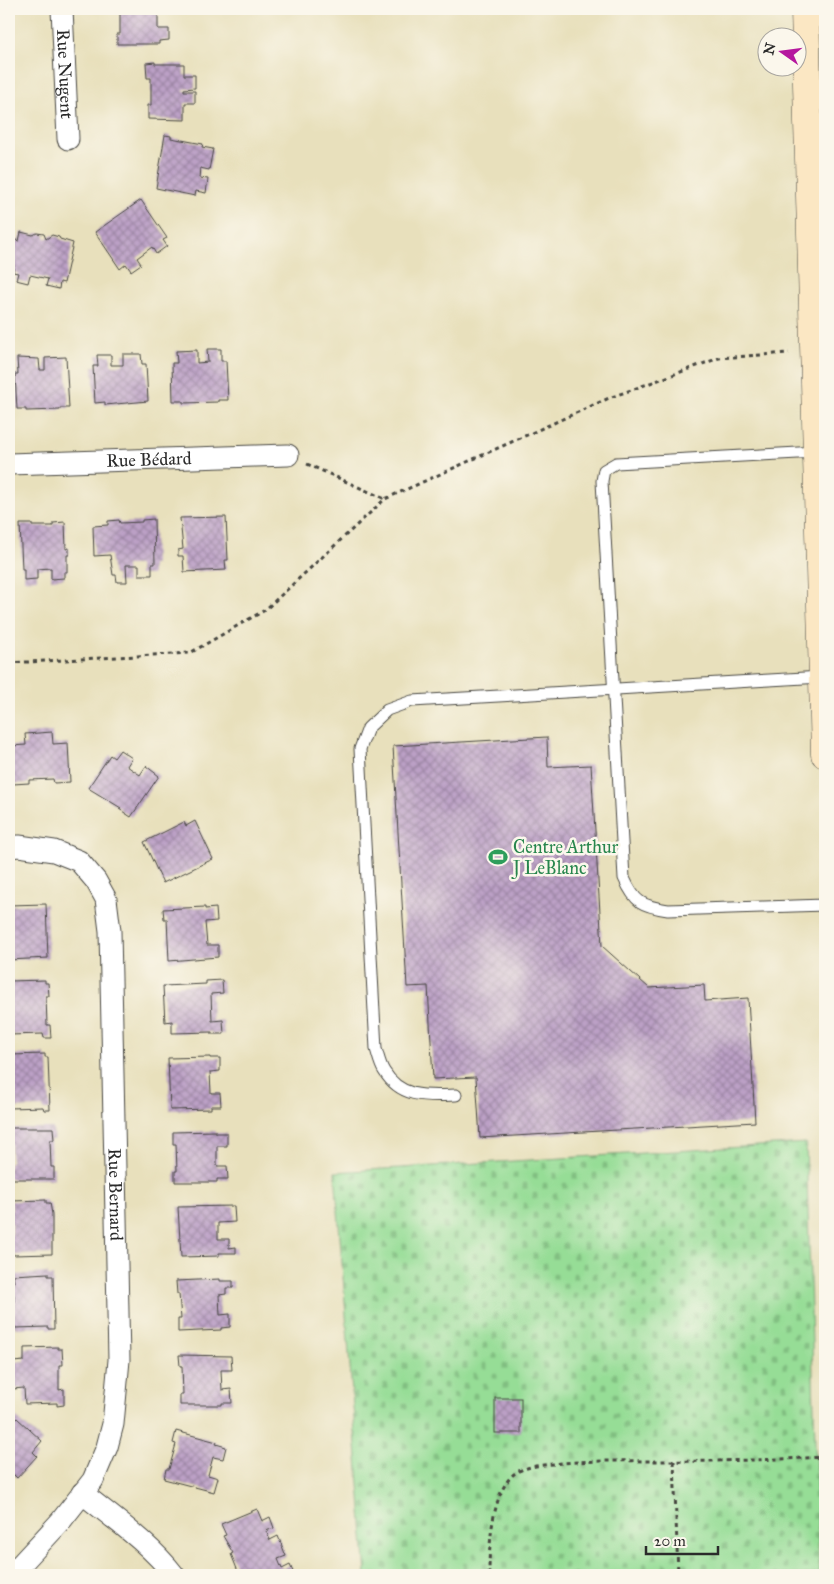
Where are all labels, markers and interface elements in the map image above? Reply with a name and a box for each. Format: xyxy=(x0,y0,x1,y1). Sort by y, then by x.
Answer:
street label: Rue Nugent xyxy=(52,28,78,120)
north arrow xyxy=(756,28,806,78)
text: N xyxy=(760,41,780,57)
street label: Rue Bédard xyxy=(106,447,192,472)
place label: Centre Arthur J LeBlanc xyxy=(511,836,619,880)
sports icon: Centre Arthur J LeBlanc xyxy=(487,846,509,868)
street label: Rue Bernard xyxy=(104,1148,127,1241)
scale bar xyxy=(646,1524,719,1556)
text: 20 m xyxy=(654,1532,686,1550)

